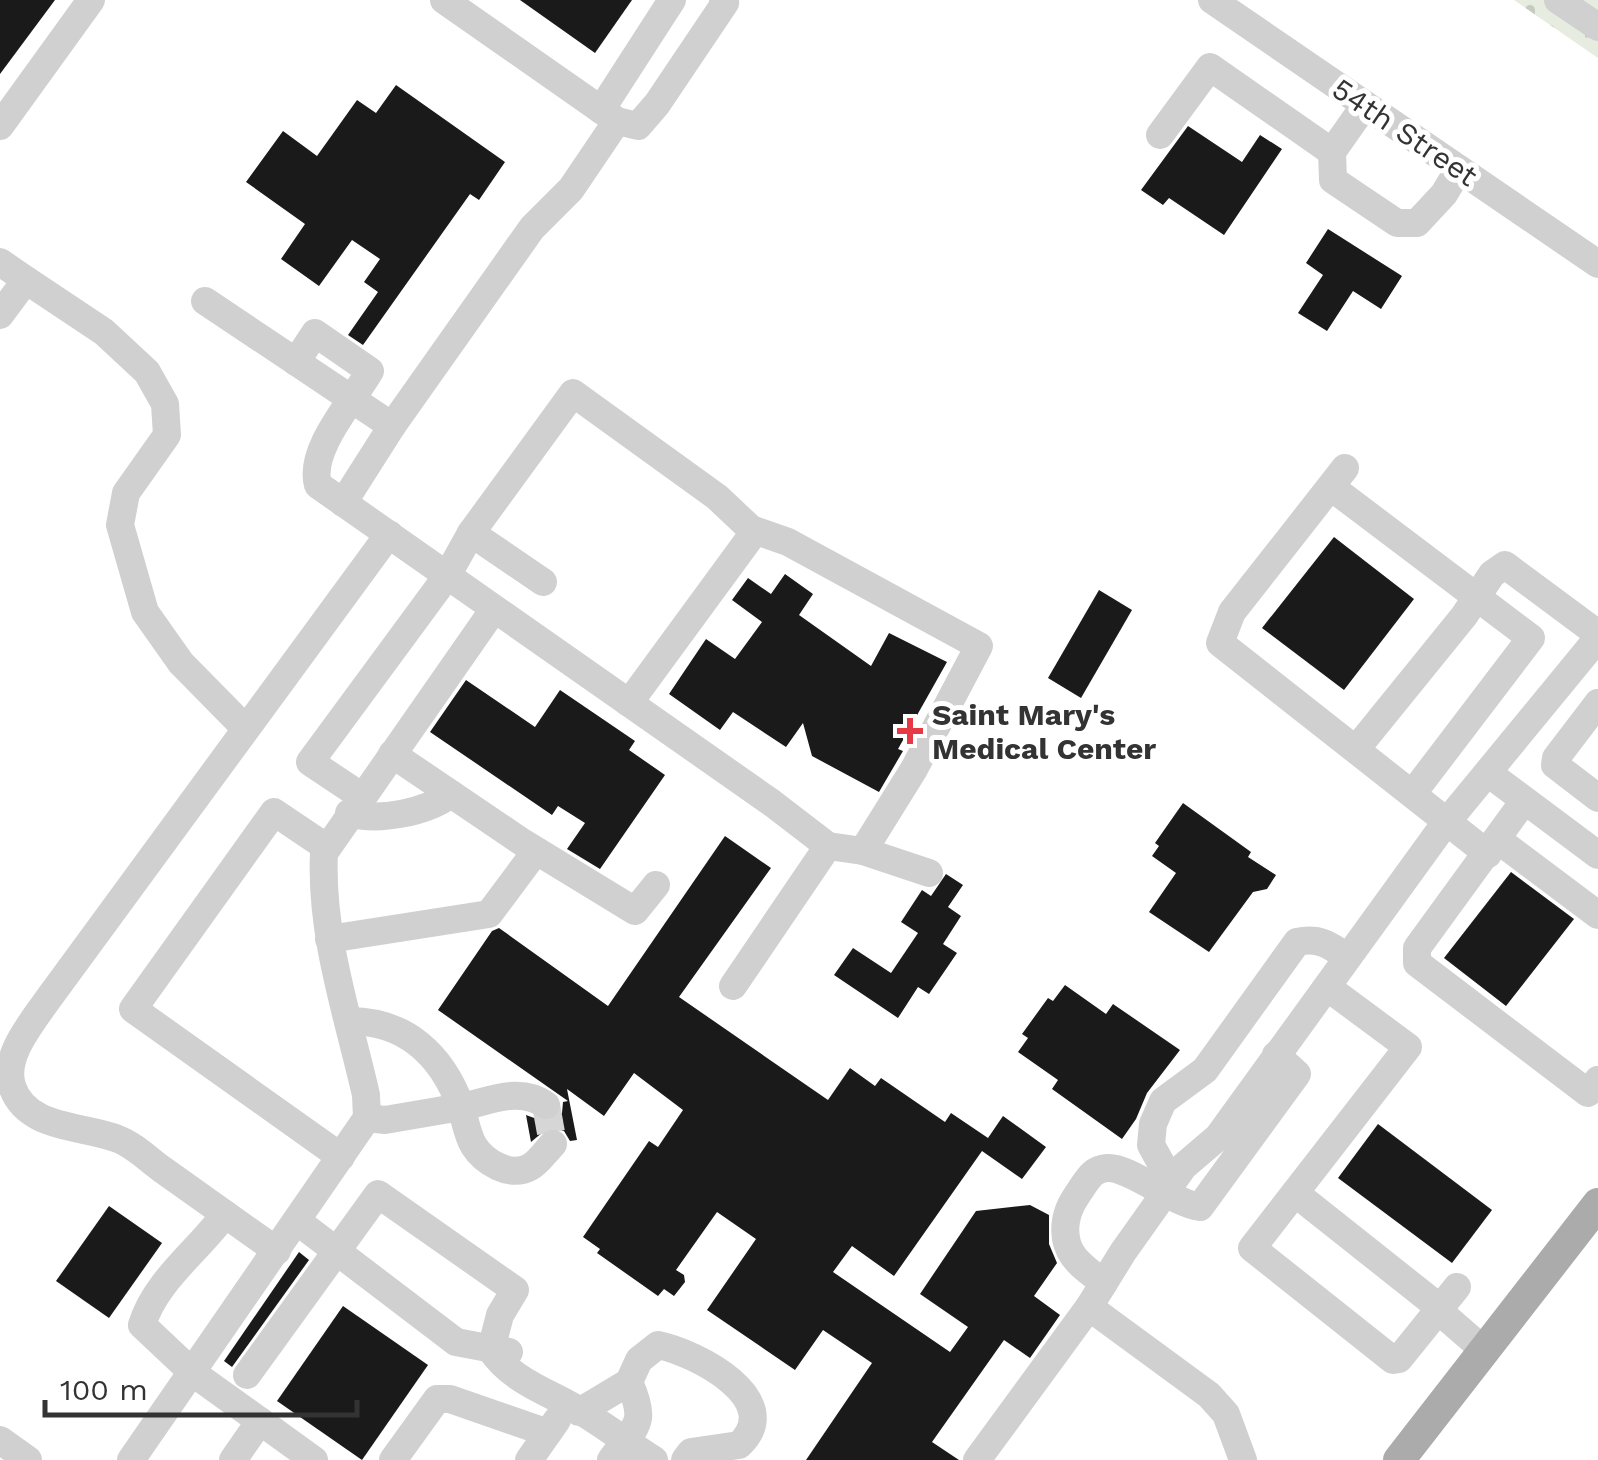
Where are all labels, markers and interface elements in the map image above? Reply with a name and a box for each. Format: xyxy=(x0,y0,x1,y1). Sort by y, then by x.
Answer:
street label: 54th Street xyxy=(1326,71,1485,194)
place label: Saint Mary's Medical Center xyxy=(932,697,1156,766)
marker: Saint Mary's Medical Center xyxy=(897,718,923,744)
scale bar xyxy=(45,1355,358,1417)
text: 100 m xyxy=(60,1372,148,1407)

